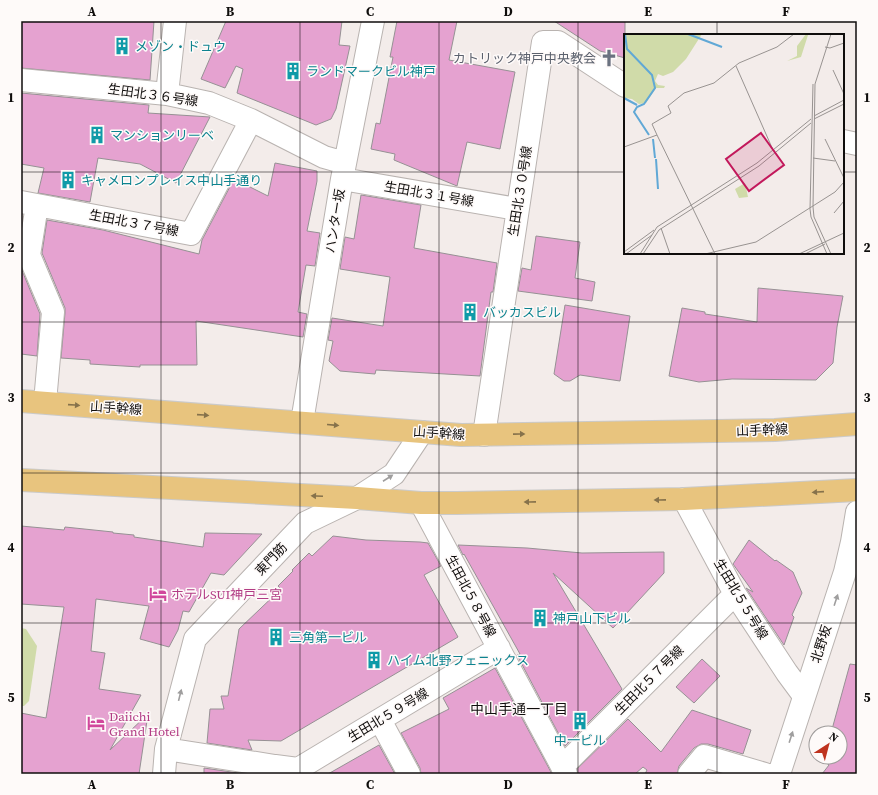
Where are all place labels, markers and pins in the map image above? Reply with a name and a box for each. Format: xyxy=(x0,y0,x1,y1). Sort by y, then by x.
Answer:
building icon: メゾン・ドュウ xyxy=(112,36,132,56)
place label: メゾン・ドュウ xyxy=(135,38,226,55)
church icon: カトリック神戸中央教会 xyxy=(599,48,619,68)
place label: カトリック神戸中央教会 xyxy=(453,50,596,67)
building icon: ランドマークビル神戸 xyxy=(283,61,303,81)
place label: ランドマークビル神戸 xyxy=(306,63,436,80)
building icon: マンションリーベ xyxy=(87,125,107,145)
place label: マンションリーベ xyxy=(110,127,214,144)
building icon: キャメロンプレイス中山手通り xyxy=(58,170,78,190)
place label: キャメロンプレイス中山手通り xyxy=(81,172,262,189)
building icon: バッカスビル xyxy=(460,302,480,322)
place label: バッカスビル xyxy=(483,304,561,321)
hotel icon: ホテルSUI神戸三宮 xyxy=(148,584,168,604)
place label: ホテルSUI神戸三宮 xyxy=(171,586,282,603)
building icon: 神戸山下ビル xyxy=(530,608,550,628)
place label: 神戸山下ビル xyxy=(553,610,631,627)
building icon: 三角第一ビル xyxy=(266,627,286,647)
place label: 三角第一ビル xyxy=(289,629,367,646)
building icon: ハイム北野フェニックス xyxy=(364,650,384,670)
place label: ハイム北野フェニックス xyxy=(387,652,529,669)
place label: Daiichi Grand Hotel xyxy=(109,708,180,740)
building icon: 中一ビル xyxy=(570,711,590,731)
hotel icon: Daiichi Grand Hotel xyxy=(86,713,106,733)
place label: 中一ビル xyxy=(554,732,606,749)

